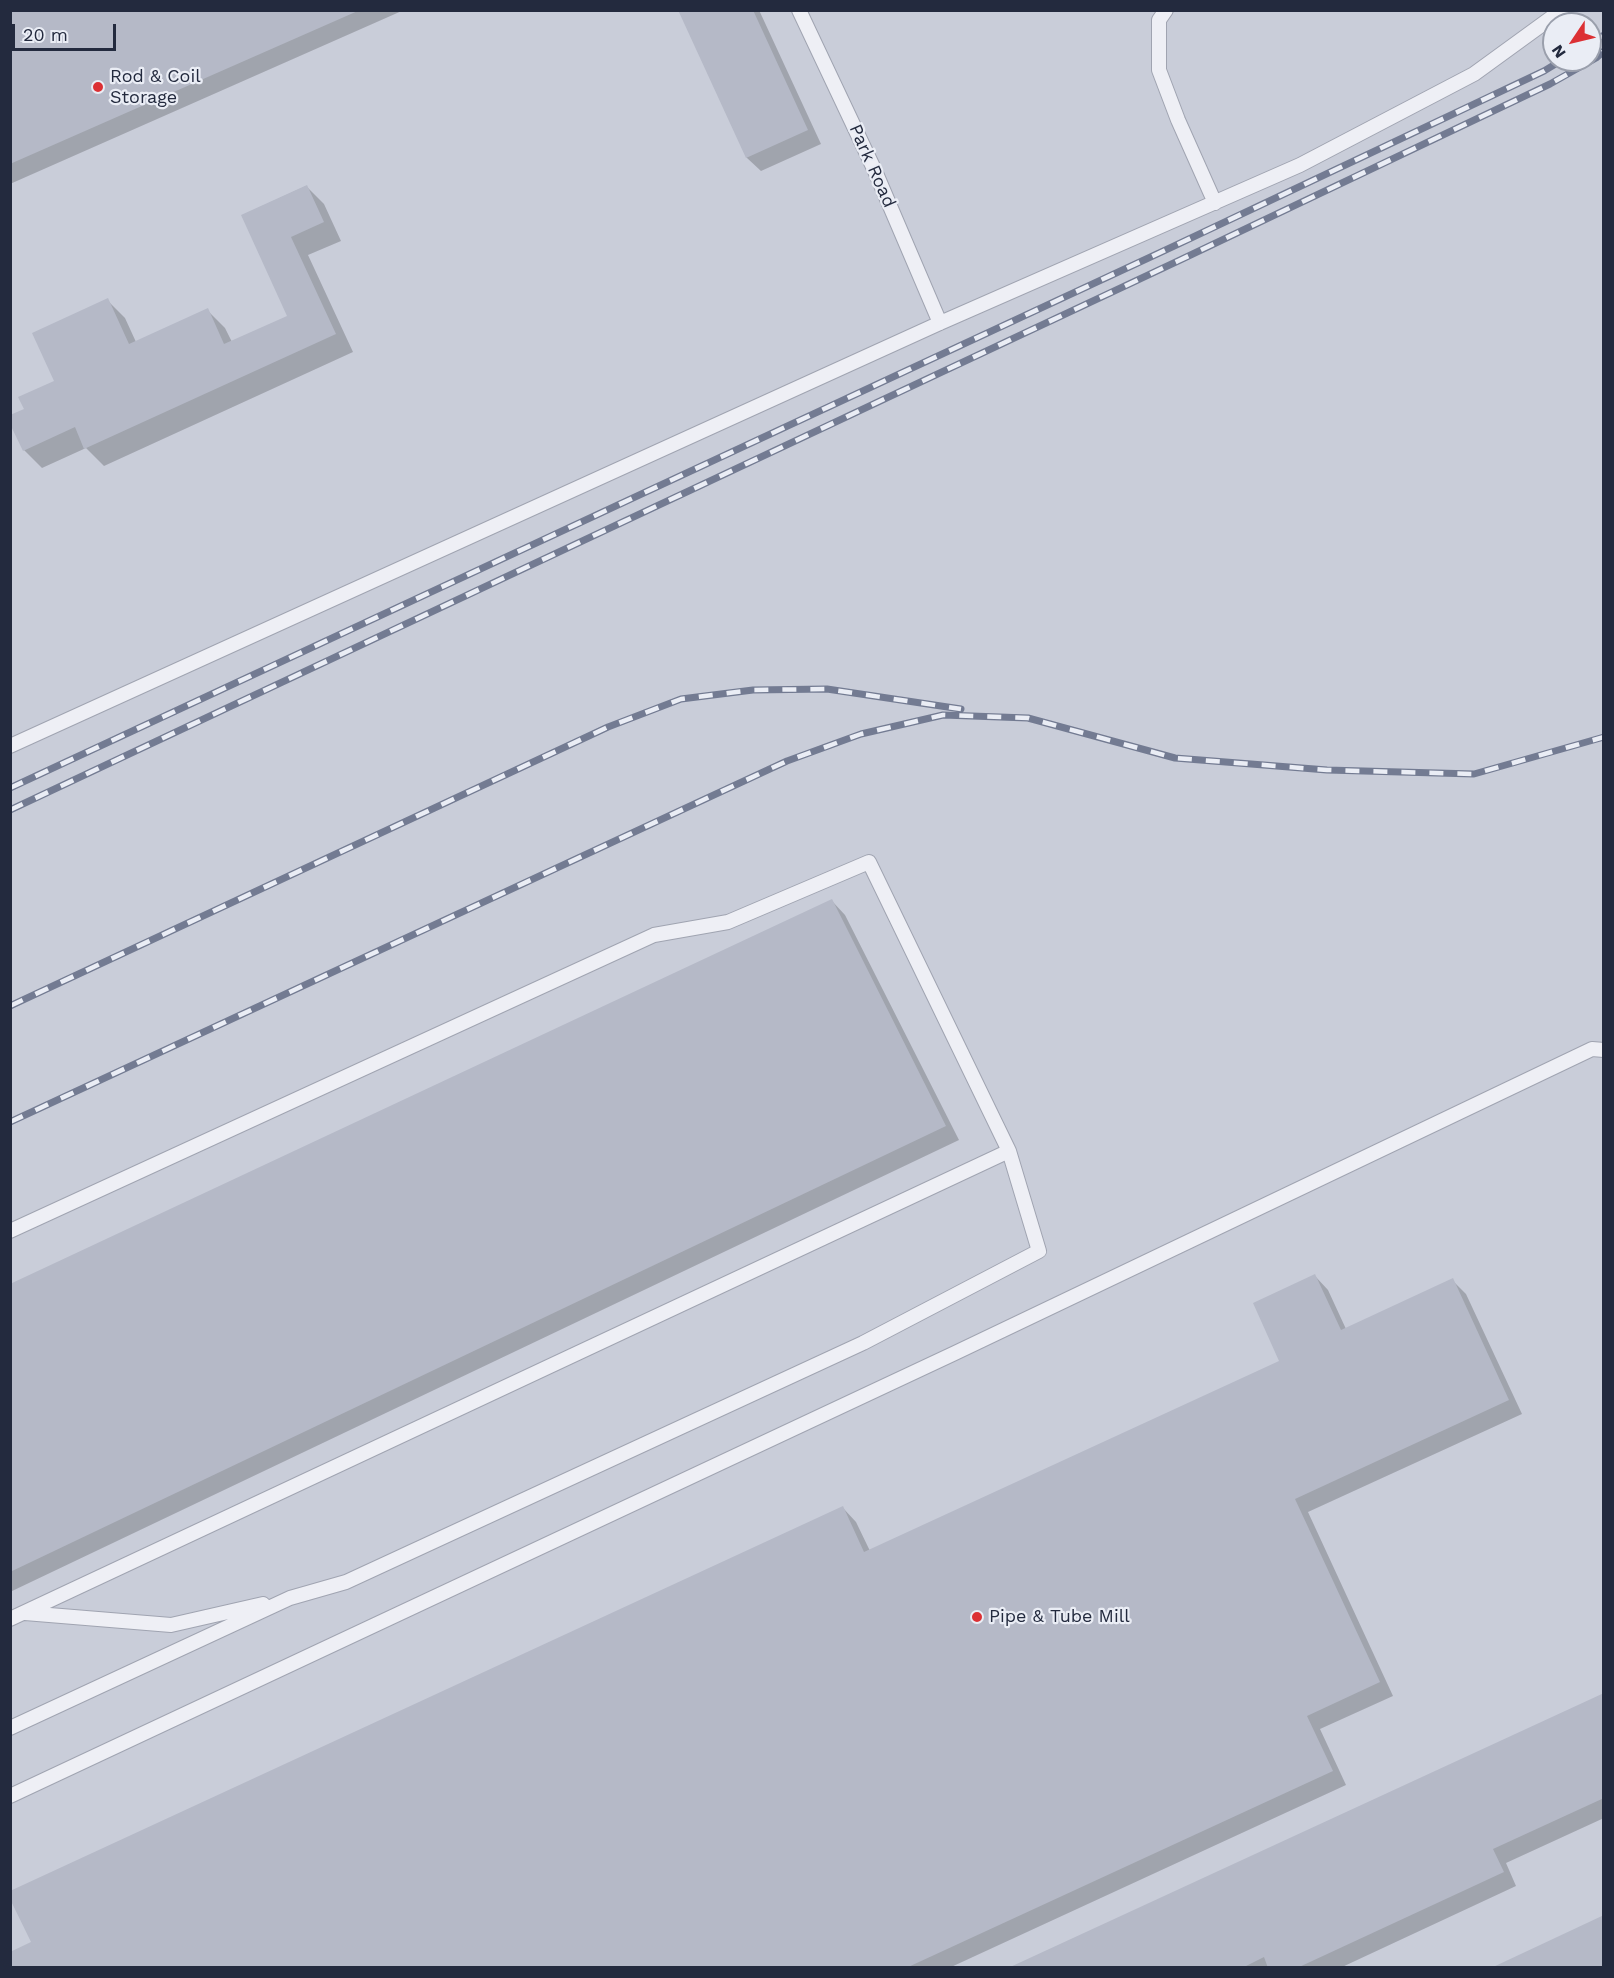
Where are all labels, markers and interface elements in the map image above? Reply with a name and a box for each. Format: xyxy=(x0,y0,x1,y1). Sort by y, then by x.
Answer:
scale bar xyxy=(15,12,118,50)
north arrow xyxy=(1542,12,1602,72)
text: 20 m xyxy=(23,24,68,45)
text: N xyxy=(1547,41,1570,62)
place label: Rod & Coil Storage xyxy=(110,66,201,109)
marker: Rod & Coil Storage xyxy=(91,80,105,94)
street label: Park Road xyxy=(844,121,900,211)
place label: Pipe & Tube Mill xyxy=(989,1606,1130,1628)
marker: Pipe & Tube Mill xyxy=(970,1610,984,1624)

